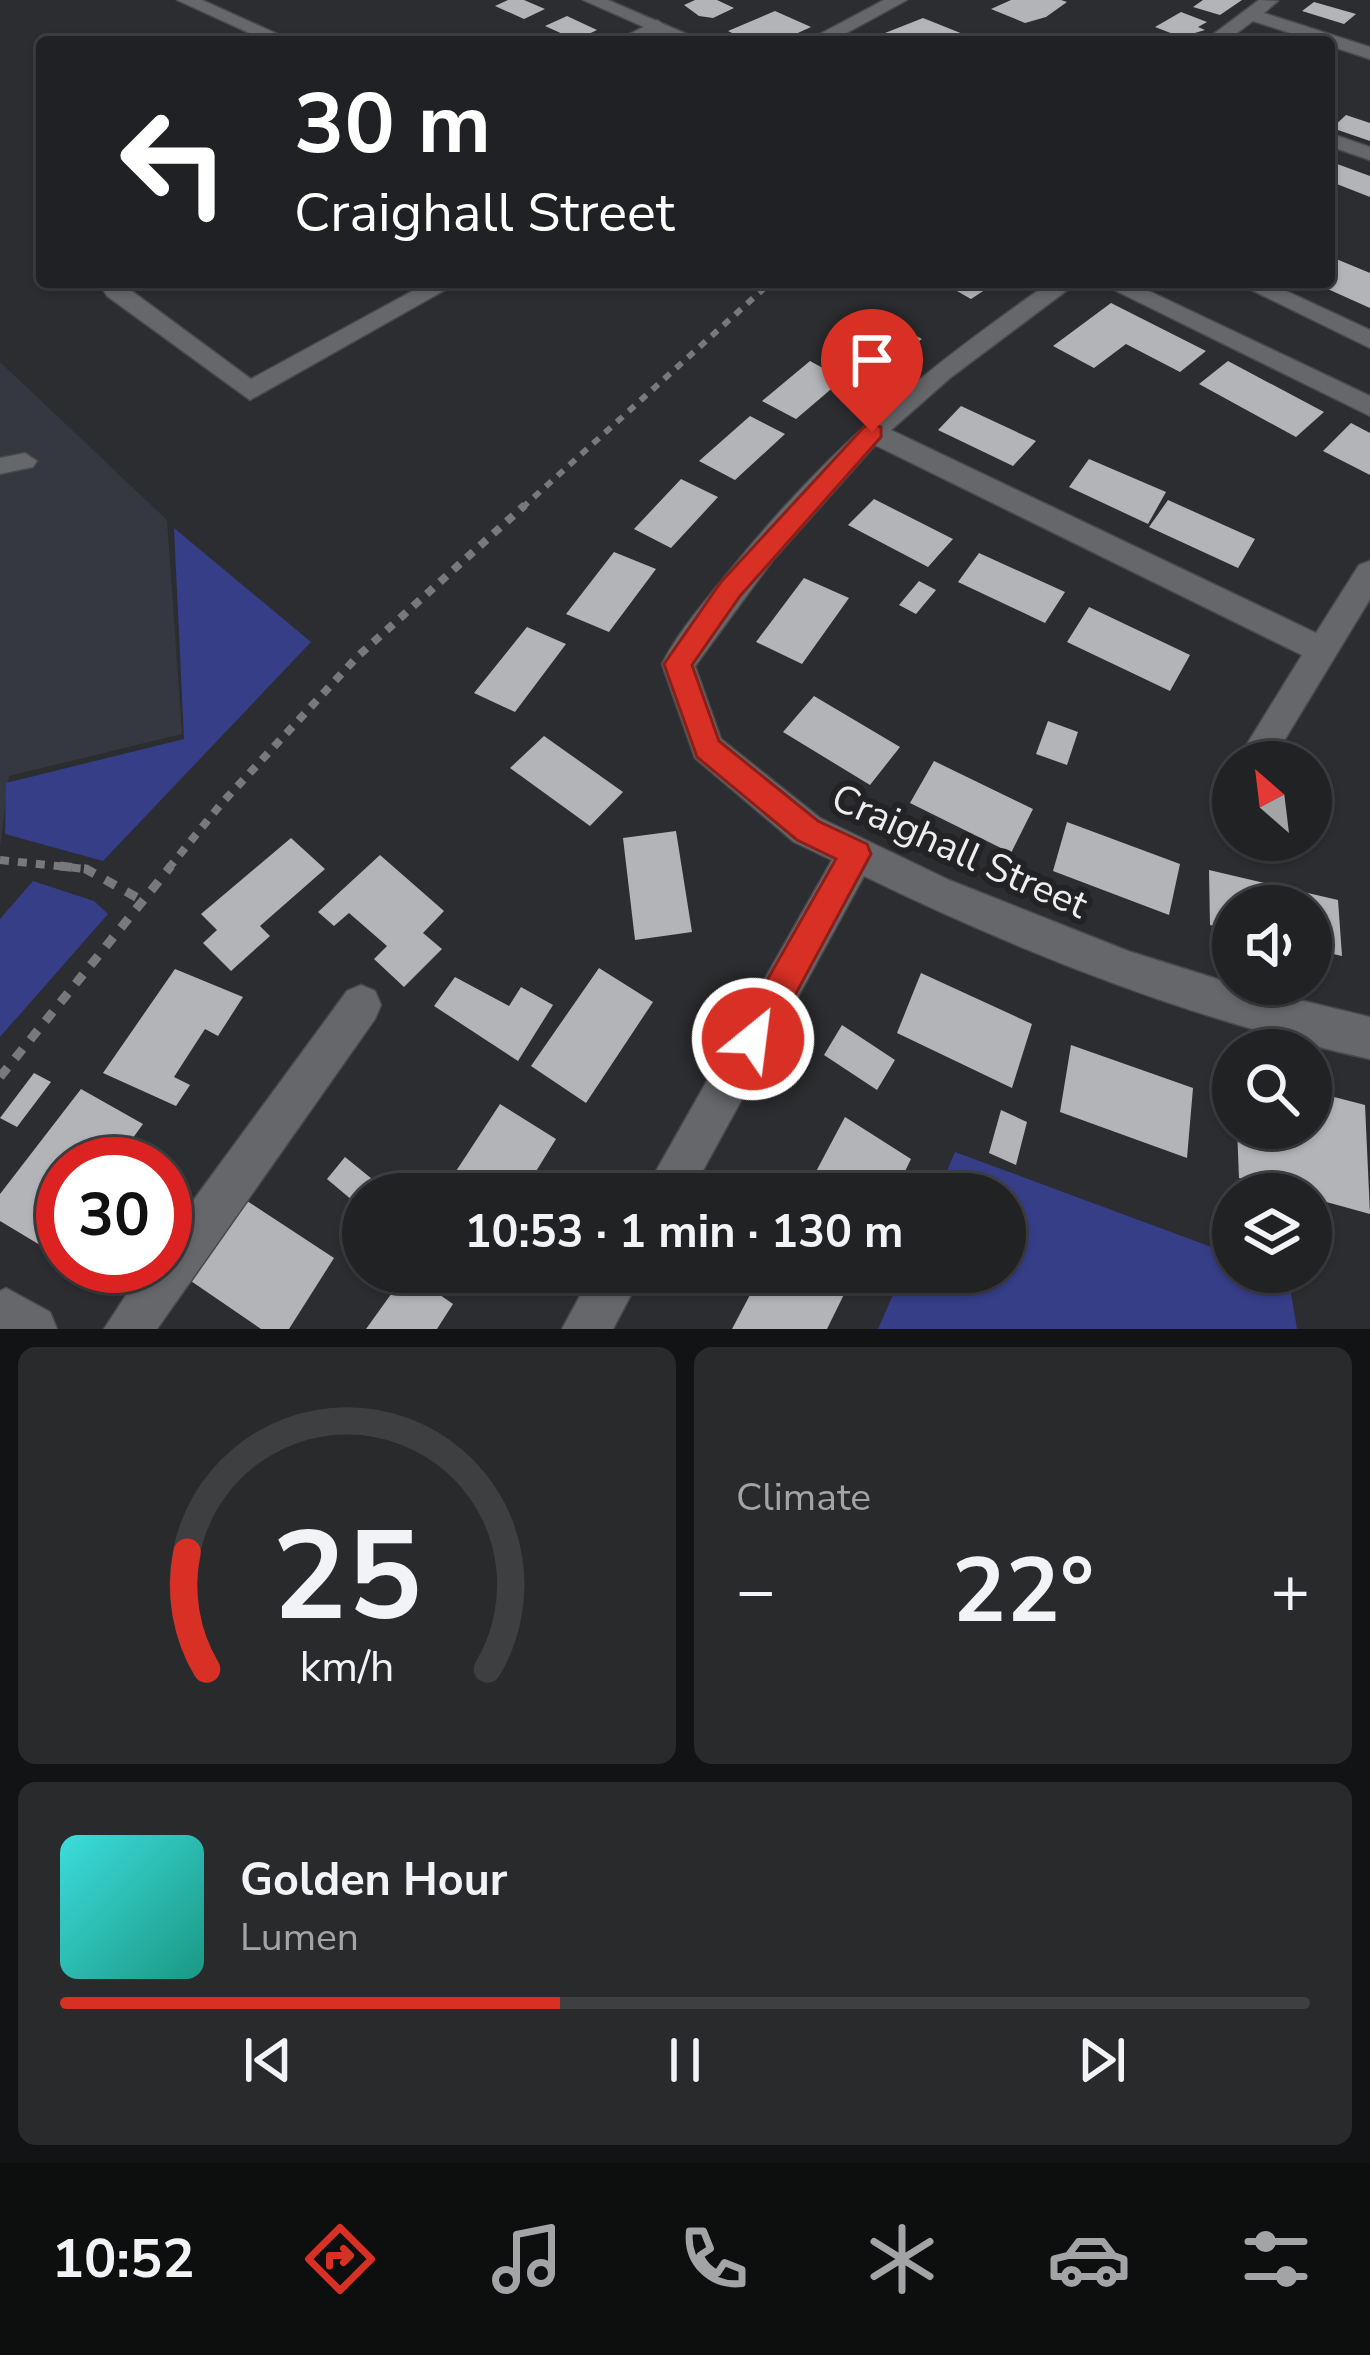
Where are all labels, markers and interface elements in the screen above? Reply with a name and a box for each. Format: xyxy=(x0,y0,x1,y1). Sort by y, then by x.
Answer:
text: 30 m xyxy=(294,67,491,182)
icon: left xyxy=(96,84,252,240)
text: Craighall Street xyxy=(294,176,675,250)
pin xyxy=(821,309,923,432)
icon: arrive xyxy=(839,327,905,393)
north arrow xyxy=(1212,741,1332,861)
map controls xyxy=(1212,741,1332,1293)
street label: Craighall Street xyxy=(823,771,1096,932)
button: sound xyxy=(1212,885,1332,1005)
position arrow xyxy=(690,976,816,1102)
button: search xyxy=(1212,1029,1332,1149)
speed limit sign: 30 xyxy=(36,1137,192,1293)
button: layers xyxy=(1212,1173,1332,1293)
text: 10:53 · 1 min · 130 m xyxy=(464,1202,904,1263)
text: Climate xyxy=(736,1471,871,1524)
text: 25 xyxy=(272,1492,422,1662)
text: 22° xyxy=(952,1530,1094,1653)
text: − xyxy=(736,1546,776,1636)
text: + xyxy=(1270,1546,1310,1636)
text: km/h xyxy=(300,1637,394,1695)
text: Golden Hour xyxy=(240,1850,507,1911)
text: Lumen xyxy=(240,1911,359,1964)
icon: previous xyxy=(235,2027,301,2093)
icon: pause xyxy=(652,2027,718,2093)
icon: next xyxy=(1069,2027,1135,2093)
icon: directions xyxy=(298,2217,382,2301)
icon: music xyxy=(485,2217,569,2301)
icon: phone xyxy=(672,2217,756,2301)
icon: climate xyxy=(860,2217,944,2301)
icon: car xyxy=(1047,2217,1131,2301)
icon: filters xyxy=(1234,2217,1318,2301)
text: 10:52 xyxy=(52,2222,195,2296)

